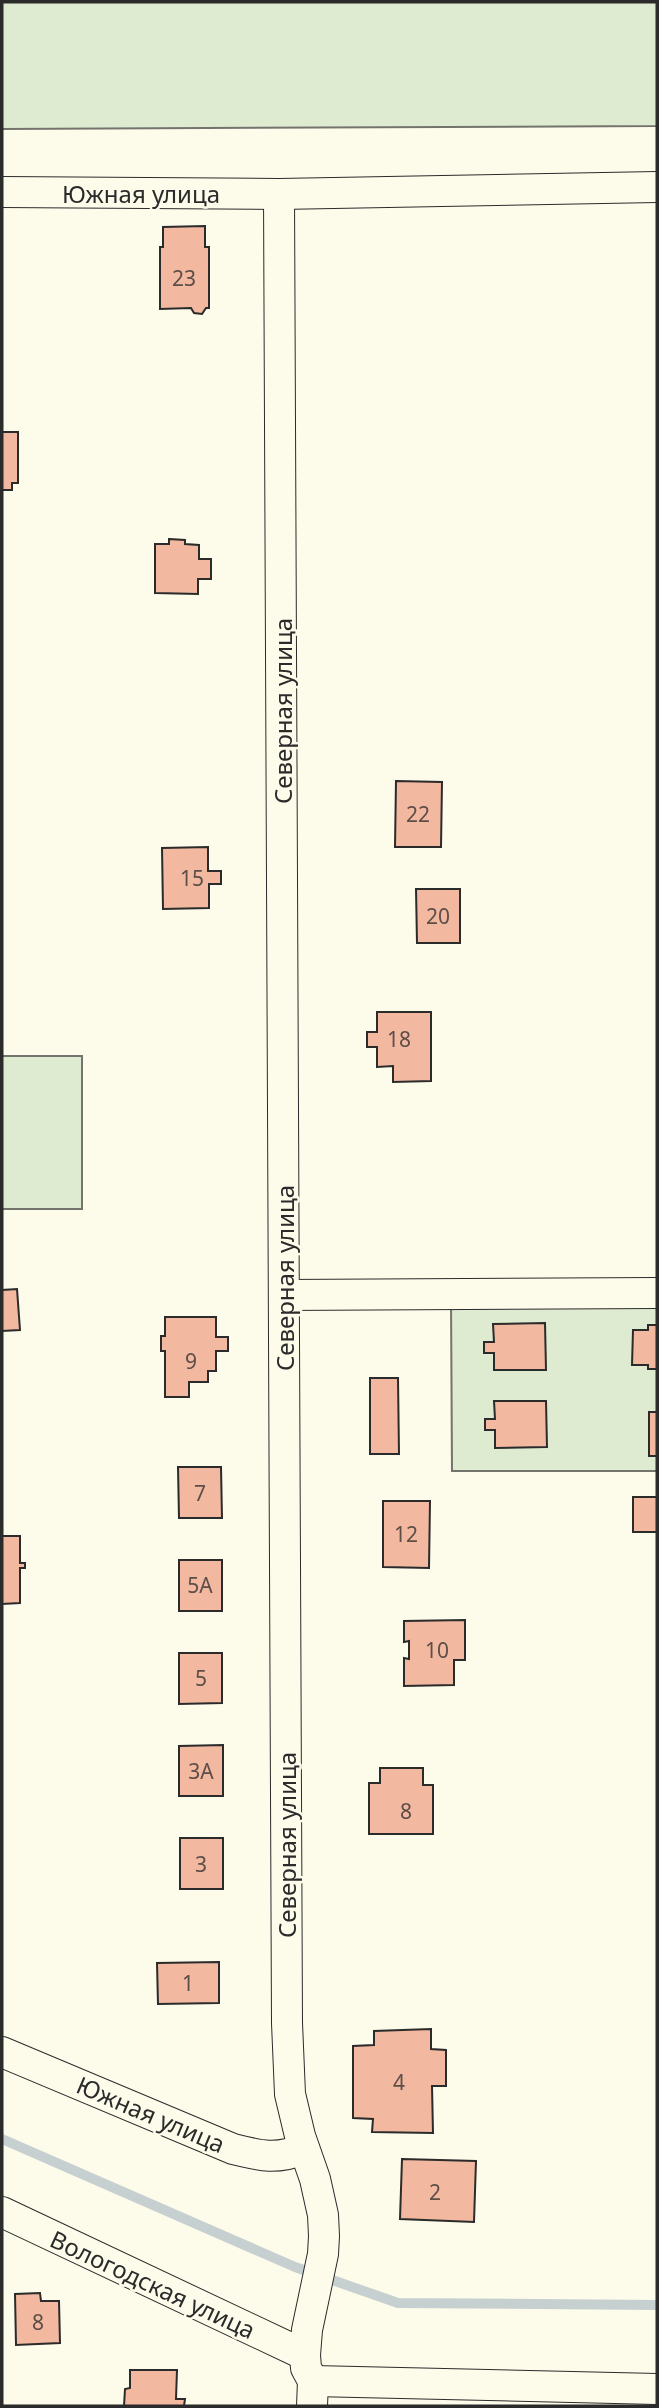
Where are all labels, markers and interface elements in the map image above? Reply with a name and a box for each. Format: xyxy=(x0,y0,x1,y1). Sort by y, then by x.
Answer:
street label: Южная улица xyxy=(62,177,220,210)
house number: 23 xyxy=(172,264,196,292)
street label: Северная улица xyxy=(266,618,299,804)
house number: 22 xyxy=(406,800,430,828)
house number: 15 xyxy=(180,864,204,892)
house number: 20 xyxy=(426,902,450,930)
house number: 18 xyxy=(387,1025,411,1053)
street label: Северная улица xyxy=(268,1185,301,1371)
house number: 9 xyxy=(185,1347,197,1375)
house number: 7 xyxy=(194,1479,206,1507)
house number: 12 xyxy=(394,1520,418,1548)
house number: 5А xyxy=(187,1571,213,1599)
house number: 10 xyxy=(425,1636,449,1664)
house number: 5 xyxy=(195,1664,207,1692)
street label: Северная улица xyxy=(270,1752,303,1938)
house number: 3А xyxy=(188,1757,214,1785)
house number: 8 xyxy=(400,1797,412,1825)
house number: 3 xyxy=(195,1850,207,1878)
house number: 1 xyxy=(182,1969,194,1997)
street label: Южная улица xyxy=(72,2068,230,2160)
house number: 4 xyxy=(393,2068,405,2096)
house number: 2 xyxy=(429,2178,441,2206)
street label: Вологодская улица xyxy=(45,2222,261,2346)
house number: 8 xyxy=(32,2308,44,2336)

